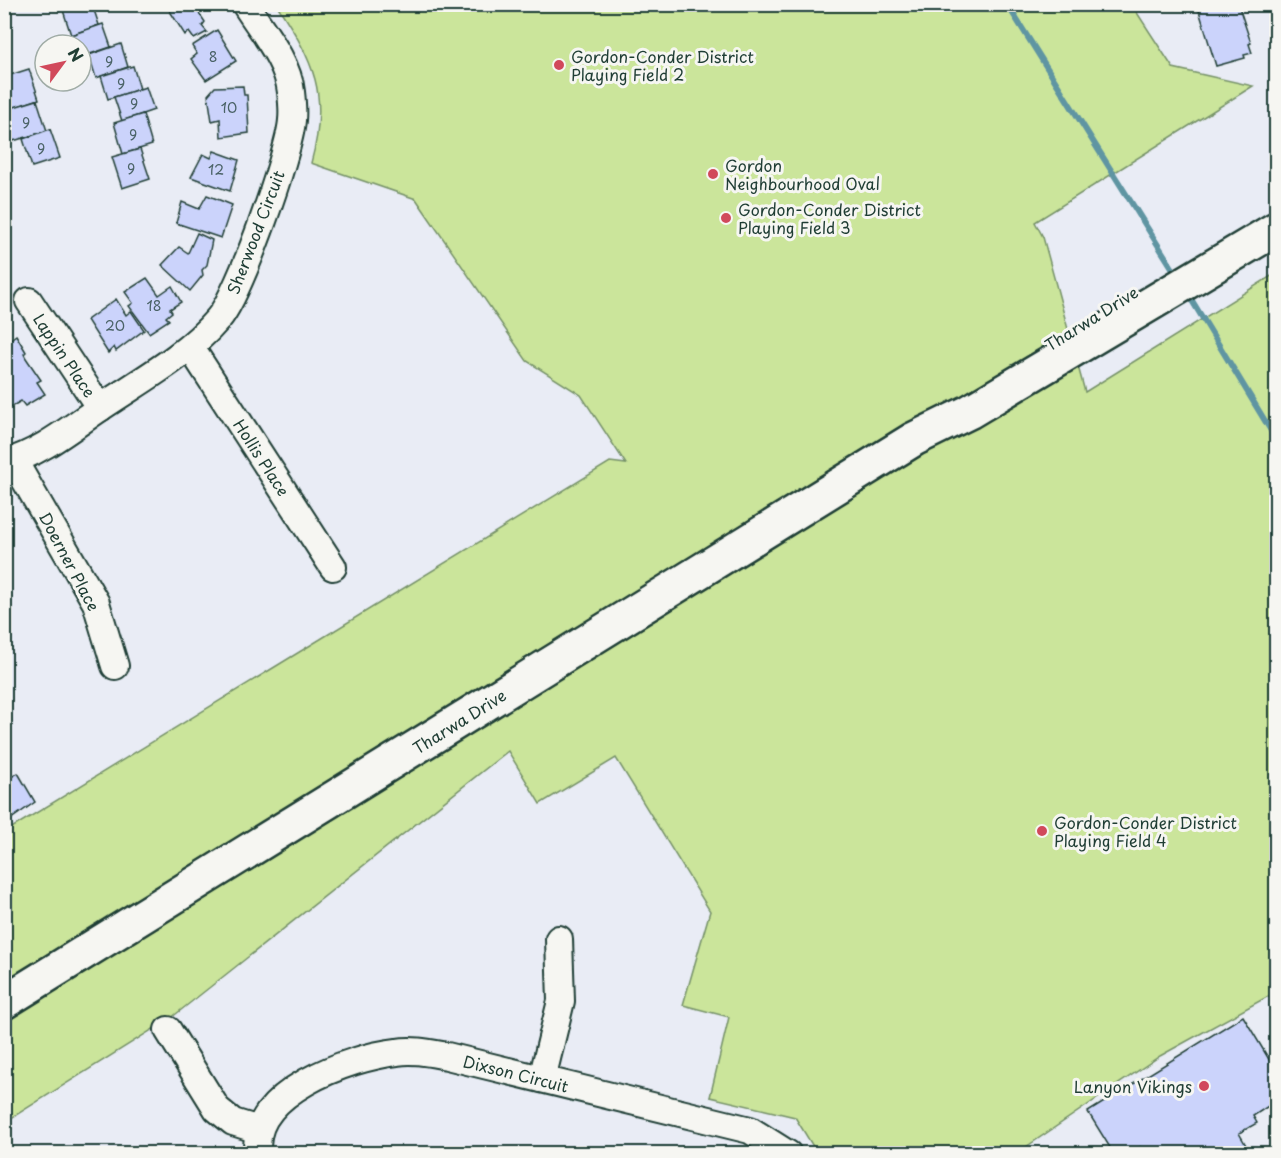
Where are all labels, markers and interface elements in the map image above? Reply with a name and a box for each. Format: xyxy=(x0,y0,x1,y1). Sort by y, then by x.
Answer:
north arrow xyxy=(33,33,93,93)
text: N xyxy=(63,42,90,66)
place label: Gordon-Conder District Playing Field 2 xyxy=(571,44,754,86)
house number: 8 xyxy=(209,46,217,67)
house number: 9 xyxy=(105,51,113,72)
marker: Gordon-Conder District Playing Field 2 xyxy=(552,58,566,72)
house number: 9 xyxy=(117,73,125,94)
house number: 9 xyxy=(130,93,138,114)
house number: 10 xyxy=(221,97,237,118)
house number: 9 xyxy=(22,112,30,133)
house number: 9 xyxy=(129,124,137,145)
house number: 9 xyxy=(37,138,45,159)
place label: Gordon Neighbourhood Oval xyxy=(725,153,880,195)
house number: 9 xyxy=(127,158,135,179)
house number: 12 xyxy=(208,159,224,180)
street label: Sherwood Circuit xyxy=(220,166,290,297)
marker: Gordon Neighbourhood Oval xyxy=(706,167,720,181)
place label: Gordon-Conder District Playing Field 3 xyxy=(738,197,921,239)
marker: Gordon-Conder District Playing Field 3 xyxy=(719,211,733,225)
street label: Tharwa Drive xyxy=(1040,280,1142,356)
house number: 18 xyxy=(146,295,162,316)
street label: Lappin Place xyxy=(28,308,102,402)
house number: 20 xyxy=(105,315,125,336)
street label: Hollis Place xyxy=(228,414,296,500)
street label: Doerner Place xyxy=(34,507,106,615)
street label: Tharwa Drive xyxy=(408,683,510,759)
place label: Gordon-Conder District Playing Field 4 xyxy=(1054,810,1237,852)
marker: Gordon-Conder District Playing Field 4 xyxy=(1035,824,1049,838)
street label: Dixson Circuit xyxy=(461,1048,572,1098)
place label: Lanyon Vikings xyxy=(1074,1074,1192,1098)
marker: Lanyon Vikings xyxy=(1197,1079,1211,1093)

